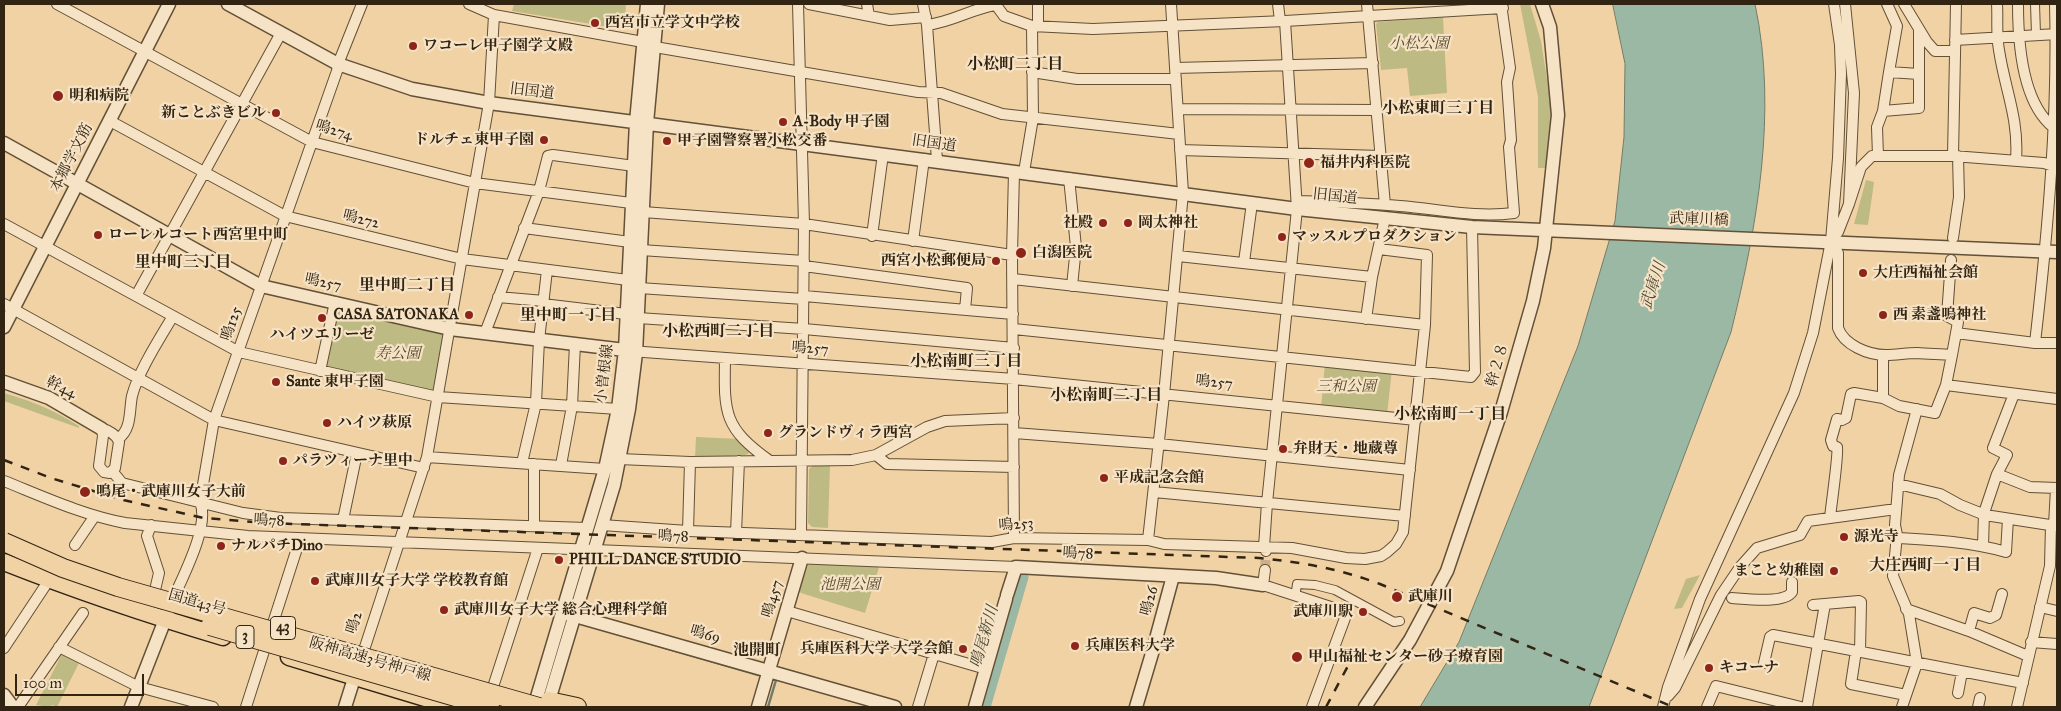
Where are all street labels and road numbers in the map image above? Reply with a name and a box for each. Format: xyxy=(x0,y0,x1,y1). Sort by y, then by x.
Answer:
street label: 旧国道 xyxy=(509,80,555,104)
street label: 鳴274 xyxy=(313,117,355,145)
street label: 本郷学文筋 xyxy=(47,121,97,195)
street label: 旧国道 xyxy=(910,132,958,156)
street label: 旧国道 xyxy=(1312,186,1358,208)
street label: 鳴272 xyxy=(341,207,381,233)
street label: 武庫川橋 xyxy=(1669,210,1729,230)
street label: 鳴257 xyxy=(303,270,343,296)
street label: 鳴125 xyxy=(218,304,246,344)
street label: 鳴257 xyxy=(791,339,829,359)
street label: 幹２８ xyxy=(1483,341,1513,389)
street label: 小曽根線 xyxy=(592,343,618,405)
street label: 鳴257 xyxy=(1195,372,1233,394)
street label: 幹44 xyxy=(43,373,79,403)
street label: 鳴78 xyxy=(253,511,285,531)
street label: 鳴253 xyxy=(998,515,1034,535)
street label: 鳴78 xyxy=(657,527,689,547)
street label: 鳴78 xyxy=(1062,544,1094,564)
street label: 鳴457 xyxy=(759,578,787,620)
street label: 鳴26 xyxy=(1137,584,1163,618)
street label: 国道43号 xyxy=(166,586,228,620)
street label: 鳴2 xyxy=(343,610,367,636)
road number: 43 xyxy=(270,616,296,640)
street label: 鳴69 xyxy=(688,622,722,648)
road number: 3 xyxy=(236,626,254,649)
street label: 阪神高速3号神戸線 xyxy=(307,634,433,686)

